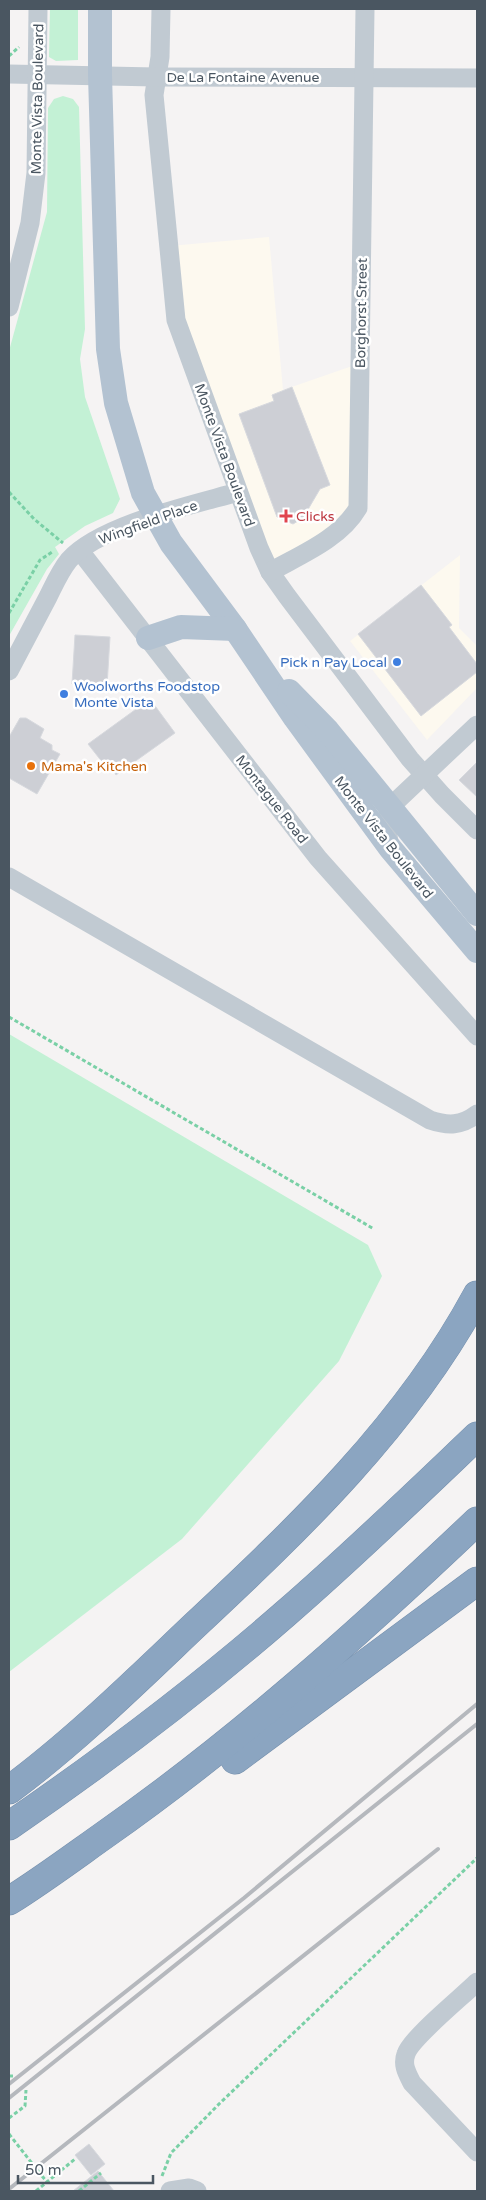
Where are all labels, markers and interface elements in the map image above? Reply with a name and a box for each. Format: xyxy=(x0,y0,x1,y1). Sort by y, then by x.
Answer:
street label: Monte Vista Boulevard xyxy=(28,23,47,175)
street label: De La Fontaine Avenue xyxy=(166,69,320,86)
street label: Borghorst Street xyxy=(352,257,371,368)
street label: Monte Vista Boulevard xyxy=(191,381,258,529)
street label: Wingfield Place xyxy=(97,497,200,548)
place label: Clicks xyxy=(296,508,335,525)
marker: Clicks xyxy=(280,510,292,522)
place label: Pick n Pay Local xyxy=(280,654,387,671)
marker: Pick n Pay Local xyxy=(391,656,403,668)
place label: Woolworths Foodstop Monte Vista xyxy=(74,678,220,711)
marker: Woolworths Foodstop Monte Vista xyxy=(58,688,70,700)
street label: Montague Road xyxy=(232,752,311,847)
place label: Mama's Kitchen xyxy=(41,758,147,775)
marker: Mama's Kitchen xyxy=(25,760,37,772)
street label: Monte Vista Boulevard xyxy=(330,773,437,902)
scale bar xyxy=(18,2152,152,2184)
text: 50 m xyxy=(25,2161,62,2179)

